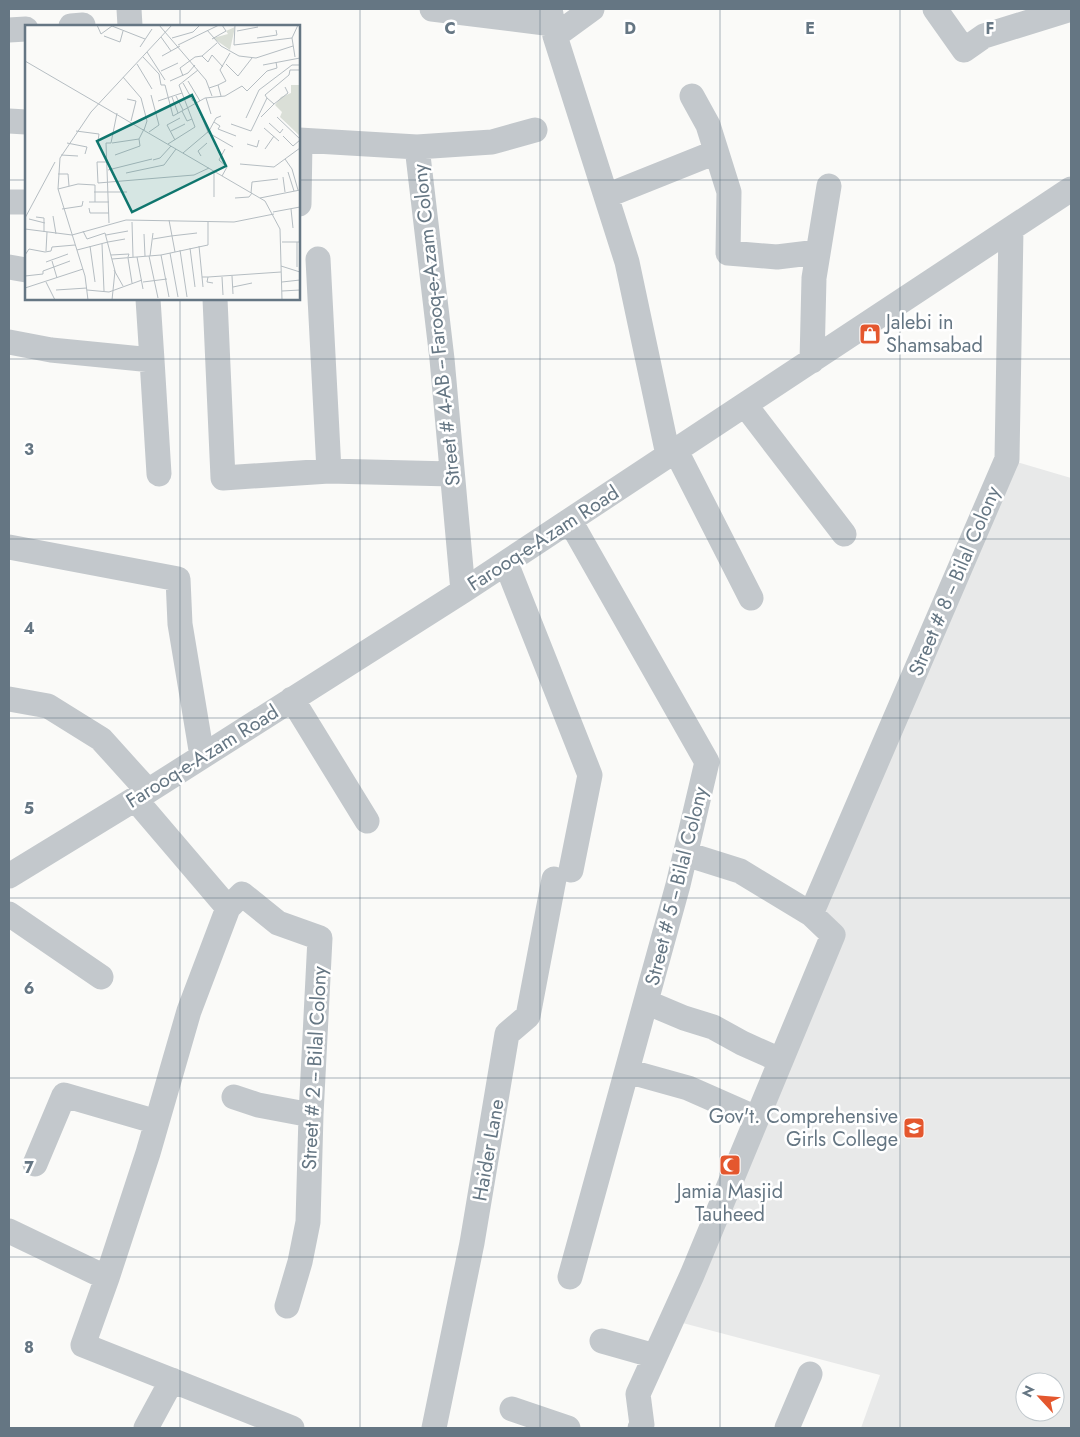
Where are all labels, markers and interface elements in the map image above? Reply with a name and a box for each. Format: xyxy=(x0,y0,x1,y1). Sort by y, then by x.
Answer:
text: C xyxy=(444,17,456,40)
text: D xyxy=(624,17,636,40)
text: E xyxy=(805,17,815,40)
text: F xyxy=(986,17,994,40)
inset map xyxy=(25,25,300,300)
street label: Street # 4-AB -- Farooq-e-Azam Colony xyxy=(405,162,468,488)
place label: Jalebi in Shamsabad xyxy=(883,308,983,360)
shop icon: Jalebi in Shamsabad xyxy=(858,322,882,346)
text: 3 xyxy=(24,438,34,461)
street label: Farooq-e-Azam Road xyxy=(462,479,625,598)
street label: Street # 8 -- Bilal Colony xyxy=(901,482,1008,681)
text: 4 xyxy=(23,617,35,640)
street label: Farooq-e-Azam Road xyxy=(120,698,284,815)
street label: Street # 5 -- Bilal Colony xyxy=(638,783,715,989)
text: 5 xyxy=(24,797,34,820)
street label: Street # 2 -- Bilal Colony xyxy=(295,965,334,1171)
text: 6 xyxy=(24,977,34,1000)
street label: Haider Lane xyxy=(465,1097,512,1203)
place label: Gov't. Comprehensive Girls College xyxy=(709,1102,898,1154)
school or university icon: Gov't. Comprehensive Girls College xyxy=(902,1116,926,1140)
mosque icon: Jamia Masjid Tauheed xyxy=(718,1153,742,1177)
text: 7 xyxy=(24,1156,34,1179)
place label: Jamia Masjid Tauheed xyxy=(674,1177,783,1229)
text: 8 xyxy=(24,1336,34,1359)
north arrow xyxy=(1015,1372,1065,1422)
text: N xyxy=(1017,1382,1040,1401)

